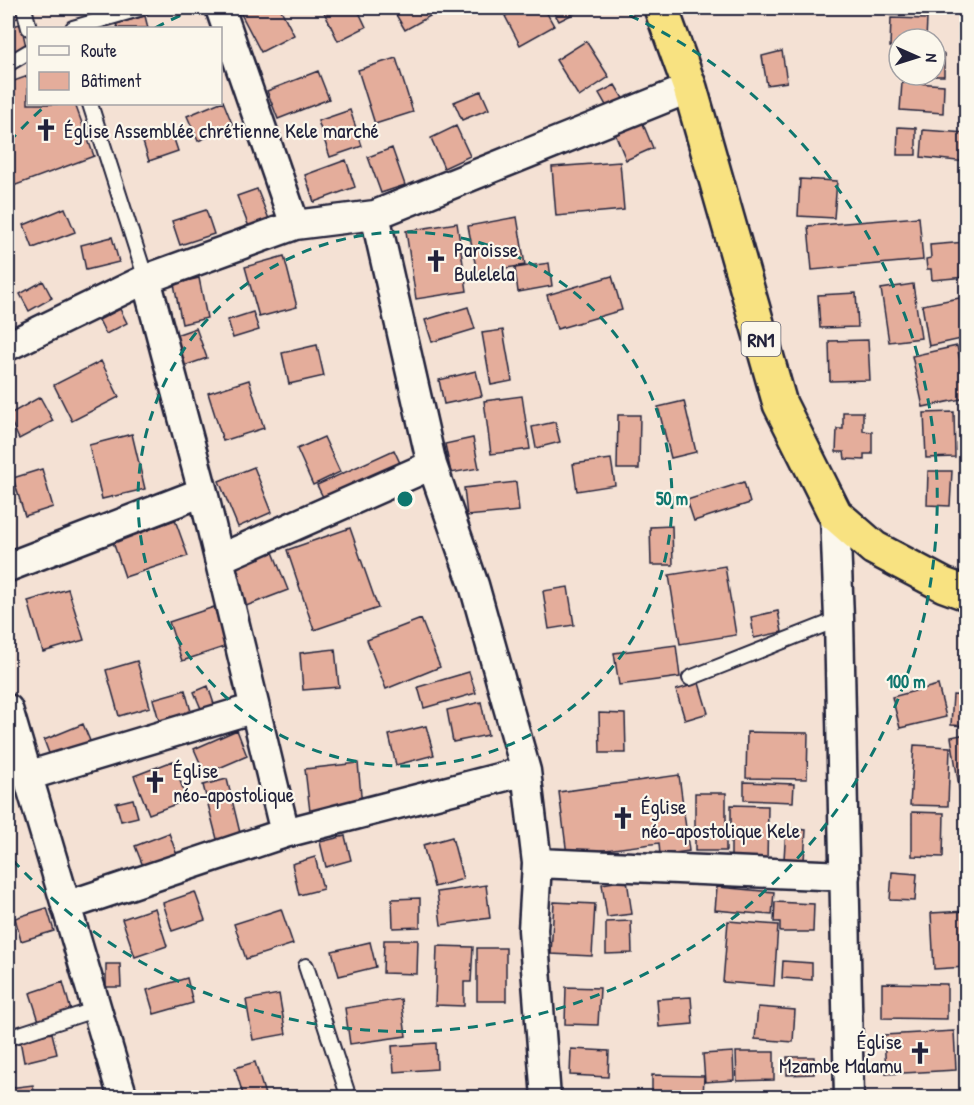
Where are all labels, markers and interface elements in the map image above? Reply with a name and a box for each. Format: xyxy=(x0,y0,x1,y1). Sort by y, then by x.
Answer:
legend xyxy=(27,27,222,105)
north arrow xyxy=(887,27,947,87)
text: Route xyxy=(81,38,117,63)
text: N xyxy=(921,53,943,63)
text: Bâtiment xyxy=(81,68,142,93)
place label: Église Assemblée chrétienne Kele marché xyxy=(64,116,379,145)
church icon: Église Assemblée chrétienne Kele marché xyxy=(33,117,59,143)
place label: Paroisse Bulelela xyxy=(454,235,518,288)
church icon: Paroisse Bulelela xyxy=(423,248,449,274)
road number: RN1 xyxy=(742,322,780,356)
text: 50 m xyxy=(656,486,688,511)
centre of rings xyxy=(395,489,415,509)
text: 100 m xyxy=(886,669,926,694)
place label: Église néo-apostolique xyxy=(173,756,294,809)
church icon: Église néo-apostolique xyxy=(142,769,168,795)
place label: Église néo-apostolique Kele xyxy=(641,792,800,845)
church icon: Église néo-apostolique Kele xyxy=(610,805,636,831)
place label: Église Mzambe Malamu xyxy=(779,1027,903,1080)
church icon: Église Mzambe Malamu xyxy=(907,1040,933,1066)

